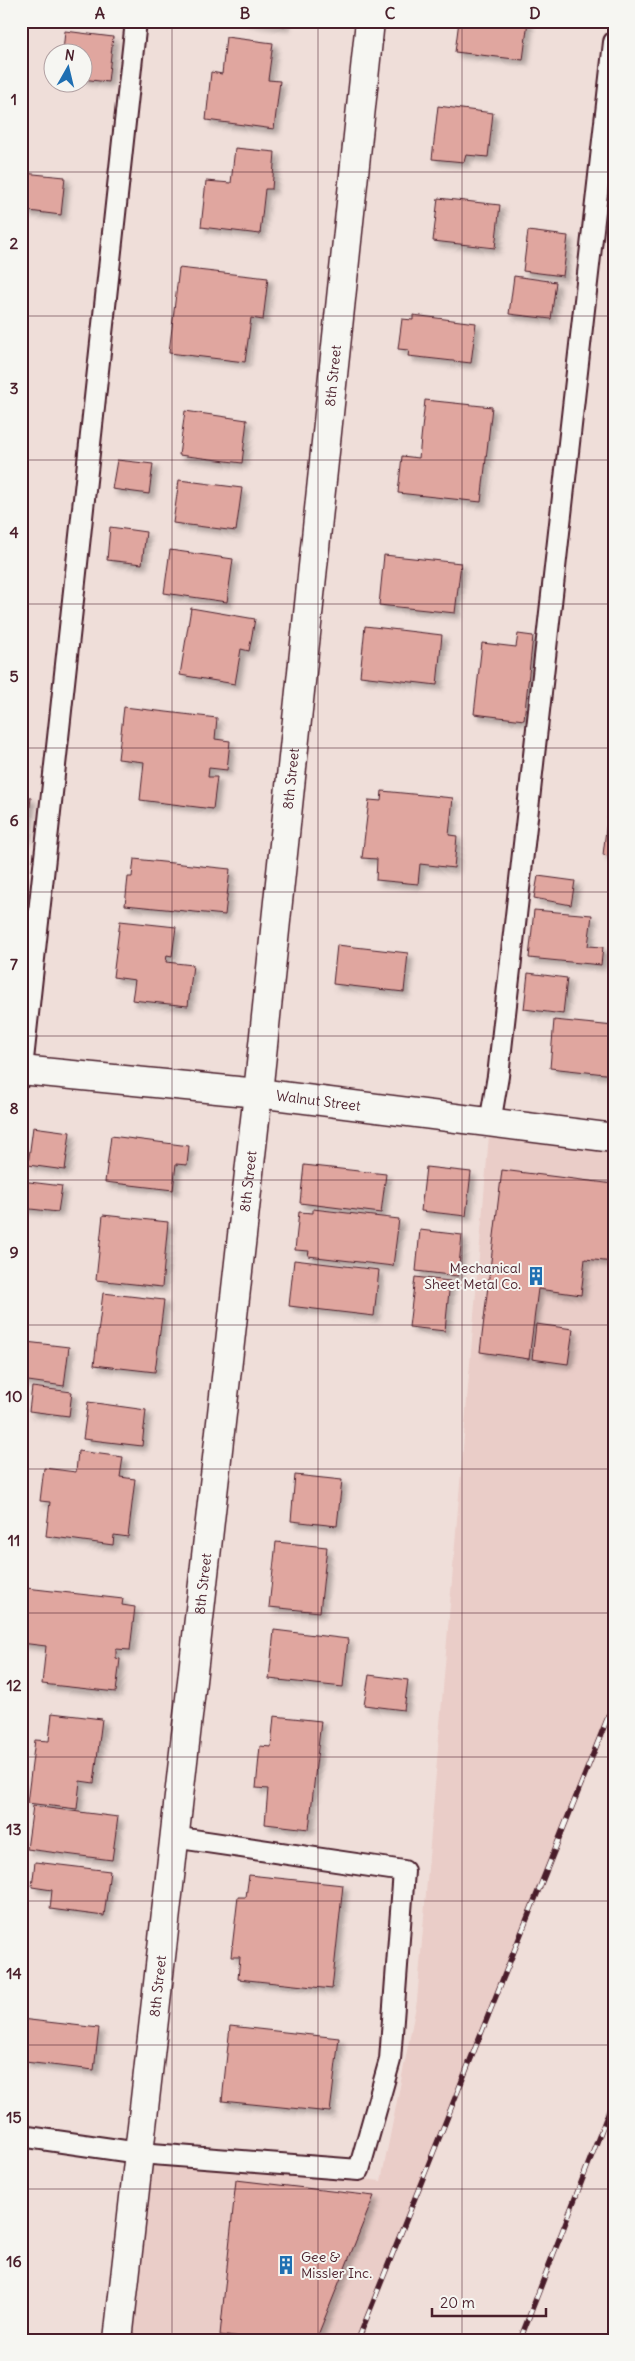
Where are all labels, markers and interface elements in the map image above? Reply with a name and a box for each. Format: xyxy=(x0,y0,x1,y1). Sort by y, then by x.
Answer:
text: A xyxy=(95,3,105,23)
text: B xyxy=(240,3,251,23)
text: C xyxy=(385,3,396,23)
text: D xyxy=(529,3,541,23)
north arrow xyxy=(42,42,92,92)
text: N xyxy=(64,46,76,65)
text: 1 xyxy=(11,89,17,109)
text: 2 xyxy=(10,233,19,253)
street label: 8th Street xyxy=(321,344,345,407)
text: 3 xyxy=(9,378,19,398)
text: 4 xyxy=(9,522,19,542)
text: 5 xyxy=(9,666,19,686)
street label: 8th Street xyxy=(279,747,303,810)
text: 6 xyxy=(9,810,19,830)
text: 7 xyxy=(10,954,18,974)
street label: Walnut Street xyxy=(275,1086,362,1115)
text: 8 xyxy=(9,1098,19,1118)
street label: 8th Street xyxy=(236,1149,261,1213)
text: 9 xyxy=(9,1242,19,1262)
place label: Mechanical Sheet Metal Co. xyxy=(424,1259,521,1293)
building icon: Mechanical Sheet Metal Co. xyxy=(525,1265,547,1287)
text: 10 xyxy=(6,1386,22,1406)
text: 11 xyxy=(8,1530,20,1550)
street label: 8th Street xyxy=(191,1552,215,1615)
text: 12 xyxy=(6,1675,22,1695)
text: 13 xyxy=(6,1819,22,1839)
street label: 8th Street xyxy=(145,1954,170,2018)
text: 14 xyxy=(6,1963,22,1983)
text: 15 xyxy=(6,2107,22,2127)
place label: Gee & Missler Inc. xyxy=(301,2248,372,2282)
text: 16 xyxy=(6,2251,22,2271)
building icon: Gee & Missler Inc. xyxy=(275,2254,297,2276)
scale bar xyxy=(432,2286,546,2318)
text: 20 m xyxy=(440,2293,475,2312)

